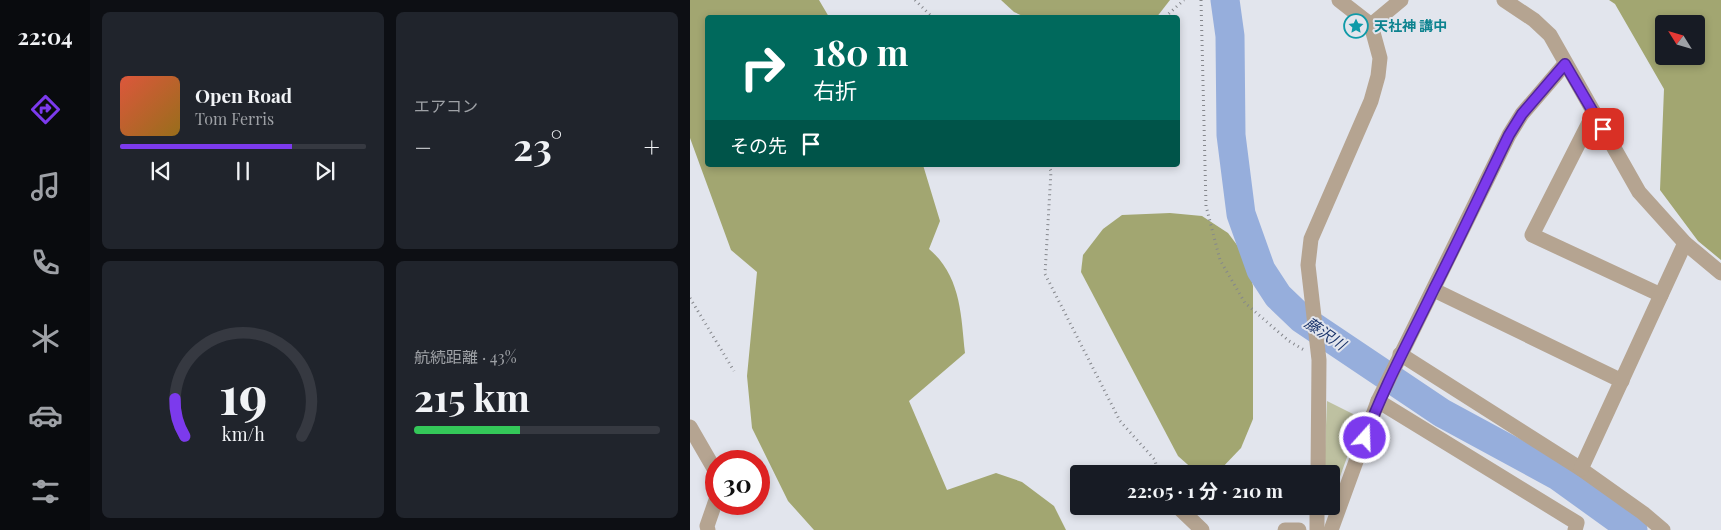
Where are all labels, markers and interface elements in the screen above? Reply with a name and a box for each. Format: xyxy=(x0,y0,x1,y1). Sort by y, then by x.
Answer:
place icon: 天社神 講中 xyxy=(1343,13,1369,39)
north arrow xyxy=(1655,15,1705,65)
map controls xyxy=(1655,15,1705,65)
place label: 天社神 講中 xyxy=(1374,16,1447,35)
text: 22:04 xyxy=(17,21,73,51)
text: 180 m xyxy=(813,28,908,75)
icon: right xyxy=(730,35,795,100)
text: 右折 xyxy=(813,75,857,105)
text: Open Road xyxy=(195,82,292,108)
icon: directions xyxy=(28,92,63,127)
text: エアコン xyxy=(414,95,478,116)
text: Tom Ferris xyxy=(195,108,274,129)
pin xyxy=(1582,108,1624,150)
icon: arrive xyxy=(1589,115,1617,143)
text: 23° xyxy=(513,120,562,171)
text: − xyxy=(414,128,432,165)
text: + xyxy=(644,128,660,165)
icon: arrive xyxy=(797,130,825,158)
text: その先 xyxy=(730,132,787,158)
icon: previous xyxy=(147,157,175,185)
icon: pause xyxy=(229,157,257,185)
icon: next xyxy=(311,157,339,185)
icon: music xyxy=(28,169,63,204)
icon: phone xyxy=(28,245,63,280)
water label: 藤沢川 xyxy=(1301,312,1351,355)
icon: climate xyxy=(28,321,63,356)
text: 航続距離 · 43% xyxy=(414,346,517,367)
text: 19 xyxy=(219,359,267,428)
text: 215 km xyxy=(414,371,530,422)
icon: car xyxy=(28,398,63,433)
position arrow xyxy=(1338,411,1390,463)
text: km/h xyxy=(222,422,265,445)
speed limit sign: 30 xyxy=(705,450,770,515)
icon: filters xyxy=(28,474,63,509)
text: 22:05 · 1 分 · 210 m xyxy=(1127,477,1283,503)

